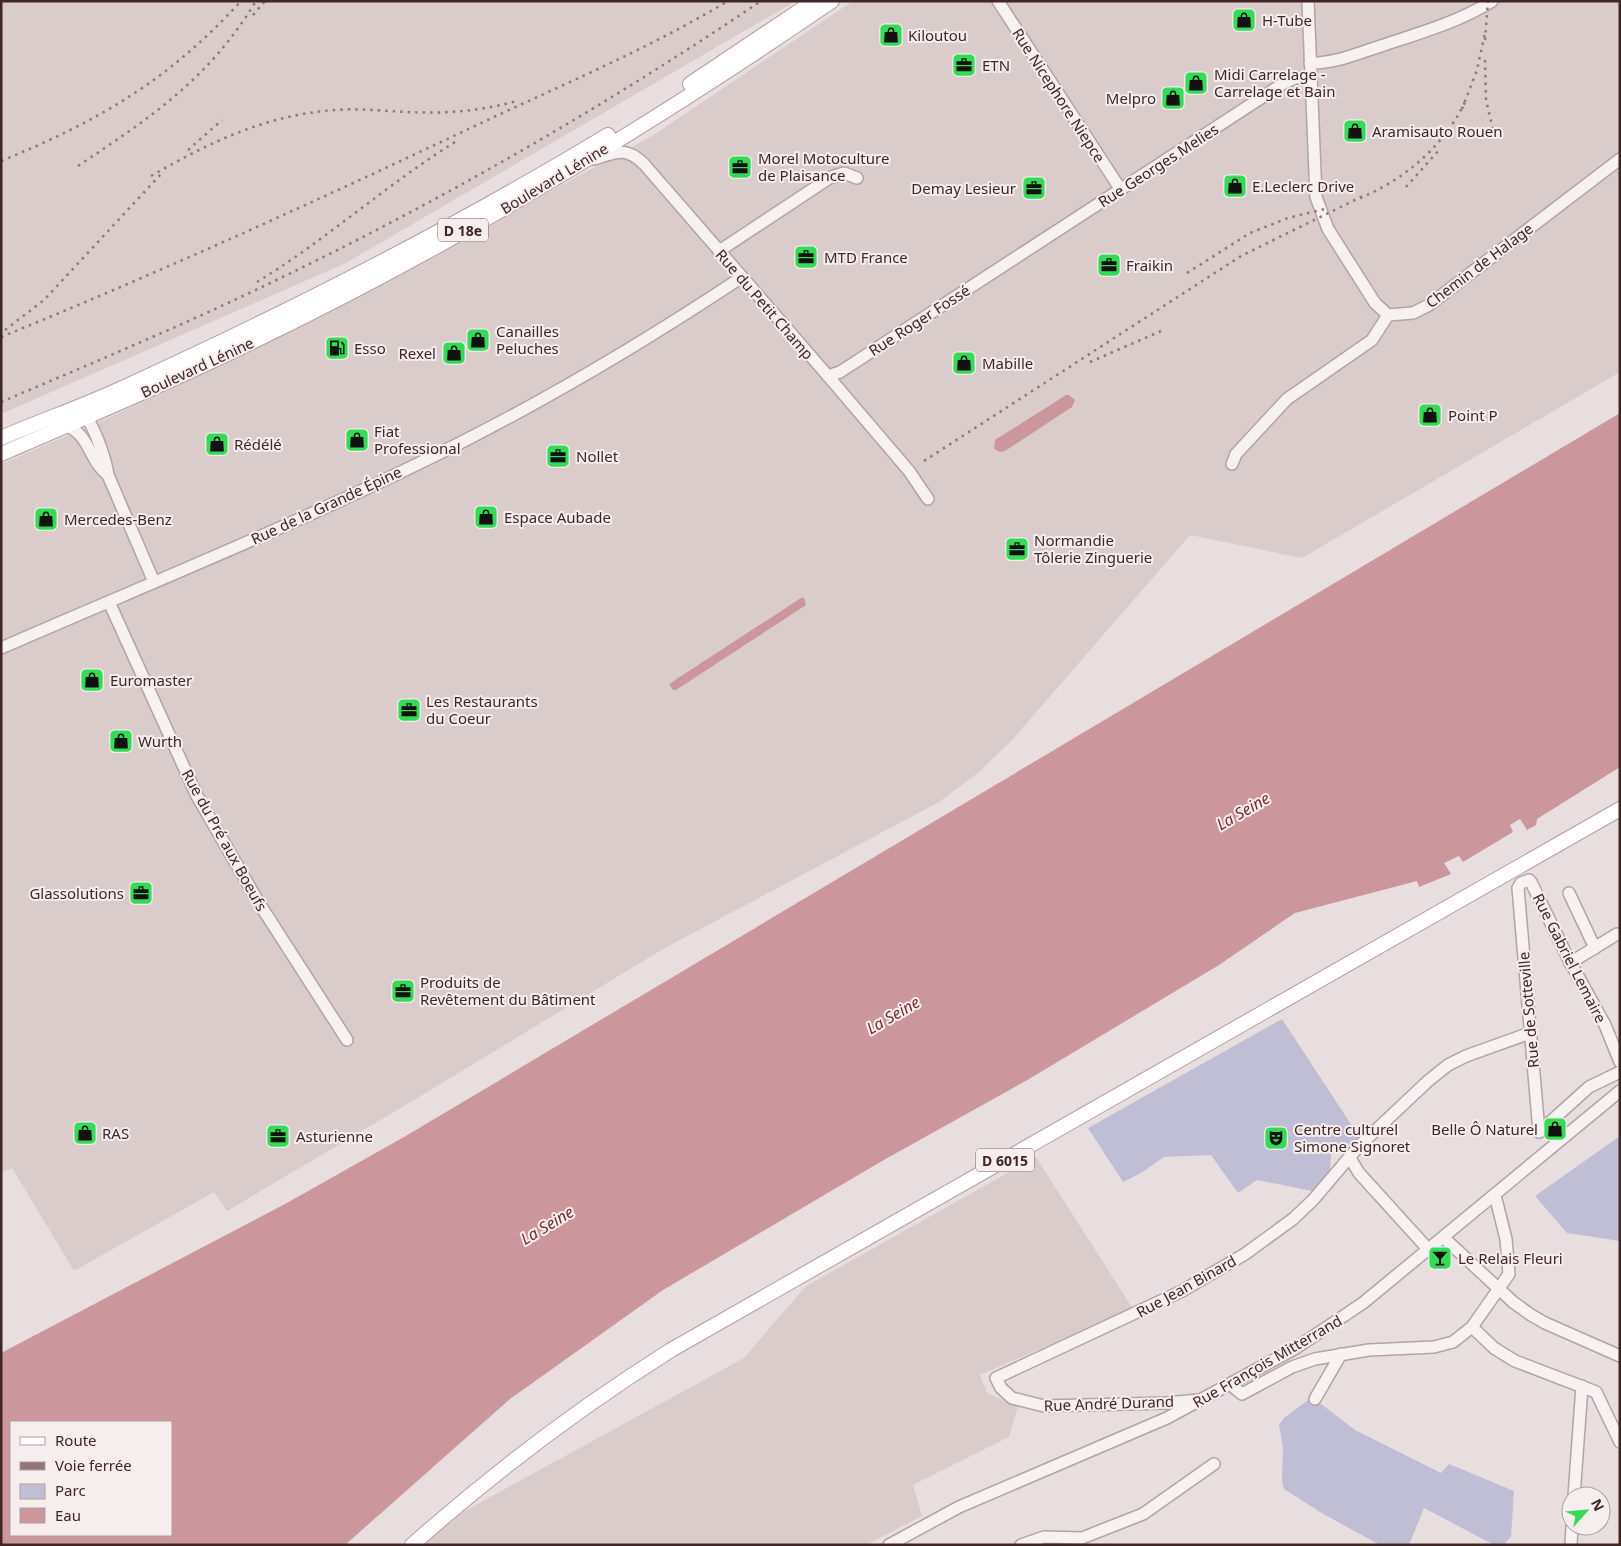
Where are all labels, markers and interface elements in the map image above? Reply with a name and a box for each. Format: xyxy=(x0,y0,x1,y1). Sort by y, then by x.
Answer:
shop icon: H-Tube xyxy=(1231,7,1257,33)
place label: H-Tube xyxy=(1262,10,1312,30)
shop icon: Kiloutou xyxy=(878,22,904,48)
street label: Rue Nicephore Niepce xyxy=(1008,24,1110,166)
place label: Kiloutou xyxy=(908,25,967,45)
office icon: ETN xyxy=(951,52,977,78)
place label: ETN xyxy=(982,55,1010,75)
place label: Midi Carrelage - Carrelage et Bain xyxy=(1214,64,1335,101)
shop icon: Midi Carrelage - Carrelage et Bain xyxy=(1183,70,1209,96)
shop icon: Melpro xyxy=(1160,85,1186,111)
place label: Melpro xyxy=(1106,88,1156,108)
shop icon: Aramisauto Rouen xyxy=(1342,118,1368,144)
street label: Rue Georges Melies xyxy=(1094,119,1222,211)
place label: Aramisauto Rouen xyxy=(1372,121,1502,141)
street label: Boulevard Lénine xyxy=(496,138,612,218)
place label: Morel Motoculture de Plaisance xyxy=(758,148,889,185)
office icon: Morel Motoculture de Plaisance xyxy=(727,154,753,180)
shop icon: E.Leclerc Drive xyxy=(1222,173,1248,199)
office icon: Demay Lesieur xyxy=(1021,175,1047,201)
place label: E.Leclerc Drive xyxy=(1252,176,1354,196)
place label: Demay Lesieur xyxy=(911,178,1016,198)
road number: D 18e xyxy=(438,218,488,242)
street label: Chemin de Halage xyxy=(1421,218,1537,312)
office icon: MTD France xyxy=(793,244,819,270)
street label: Rue du Petit Champ xyxy=(712,245,818,363)
place label: MTD France xyxy=(824,247,908,267)
office icon: Fraikin xyxy=(1096,252,1122,278)
place label: Fraikin xyxy=(1126,255,1173,275)
street label: Rue Roger Fossé xyxy=(865,280,973,360)
place label: Canailles Peluches xyxy=(496,321,559,358)
shop icon: Canailles Peluches xyxy=(465,327,491,353)
street label: Boulevard Lénine xyxy=(137,332,257,402)
fuel station icon: Esso xyxy=(324,335,350,361)
place label: Esso xyxy=(354,338,386,358)
shop icon: Rexel xyxy=(441,340,467,366)
place label: Rexel xyxy=(399,343,436,363)
shop icon: Mabille xyxy=(951,350,977,376)
place label: Mabille xyxy=(982,353,1033,373)
shop icon: Point P xyxy=(1417,402,1443,428)
place label: Point P xyxy=(1448,405,1498,425)
place label: Fiat Professional xyxy=(374,421,461,458)
shop icon: Fiat Professional xyxy=(344,427,370,453)
shop icon: Rédélé xyxy=(204,431,230,457)
place label: Rédélé xyxy=(234,434,282,454)
office icon: Nollet xyxy=(545,443,571,469)
place label: Nollet xyxy=(576,446,619,466)
street label: Rue de la Grande Épine xyxy=(247,461,405,549)
shop icon: Espace Aubade xyxy=(473,504,499,530)
shop icon: Mercedes-Benz xyxy=(33,506,59,532)
place label: Espace Aubade xyxy=(504,507,611,527)
place label: Mercedes-Benz xyxy=(64,509,172,529)
place label: Normandie Tôlerie Zinguerie xyxy=(1034,530,1152,567)
office icon: Normandie Tôlerie Zinguerie xyxy=(1004,536,1030,562)
shop icon: Euromaster xyxy=(79,667,105,693)
place label: Euromaster xyxy=(110,670,192,690)
place label: Les Restaurants du Coeur xyxy=(426,691,538,728)
office icon: Les Restaurants du Coeur xyxy=(396,697,422,723)
shop icon: Wurth xyxy=(108,728,134,754)
place label: Wurth xyxy=(138,731,182,751)
street label: Rue du Pré aux Boeufs xyxy=(178,766,272,914)
water label: La Seine xyxy=(1212,787,1274,835)
office icon: Glassolutions xyxy=(128,880,154,906)
place label: Glassolutions xyxy=(29,883,124,903)
street label: Rue Gabriel Lemaire xyxy=(1529,890,1611,1026)
street label: Rue de Sotteville xyxy=(1513,951,1543,1069)
place label: Produits de Revêtement du Bâtiment xyxy=(420,972,596,1009)
office icon: Produits de Revêtement du Bâtiment xyxy=(390,978,416,1004)
water label: La Seine xyxy=(862,991,924,1039)
shop icon: Belle Ô Naturel xyxy=(1542,1116,1568,1142)
place label: Centre culturel Simone Signoret xyxy=(1294,1119,1411,1156)
place label: Belle Ô Naturel xyxy=(1431,1119,1538,1139)
shop icon: RAS xyxy=(72,1120,98,1146)
place label: RAS xyxy=(102,1123,129,1143)
office icon: Asturienne xyxy=(265,1123,291,1149)
theatre icon: Centre culturel Simone Signoret xyxy=(1263,1125,1289,1151)
place label: Asturienne xyxy=(296,1126,373,1146)
road number: D 6015 xyxy=(976,1148,1034,1172)
water label: La Seine xyxy=(516,1201,578,1249)
bar icon: Le Relais Fleuri xyxy=(1427,1245,1453,1271)
place label: Le Relais Fleuri xyxy=(1458,1248,1563,1268)
street label: Rue Jean Binard xyxy=(1132,1250,1240,1322)
street label: Rue François Mitterrand xyxy=(1189,1310,1345,1412)
street label: Rue André Durand xyxy=(1044,1391,1174,1415)
legend xyxy=(10,1421,172,1536)
text: Route xyxy=(55,1430,97,1450)
text: Voie ferrée xyxy=(55,1455,132,1475)
text: Parc xyxy=(55,1480,86,1500)
north arrow xyxy=(1561,1486,1611,1536)
text: N xyxy=(1587,1495,1609,1514)
text: Eau xyxy=(55,1505,81,1525)

